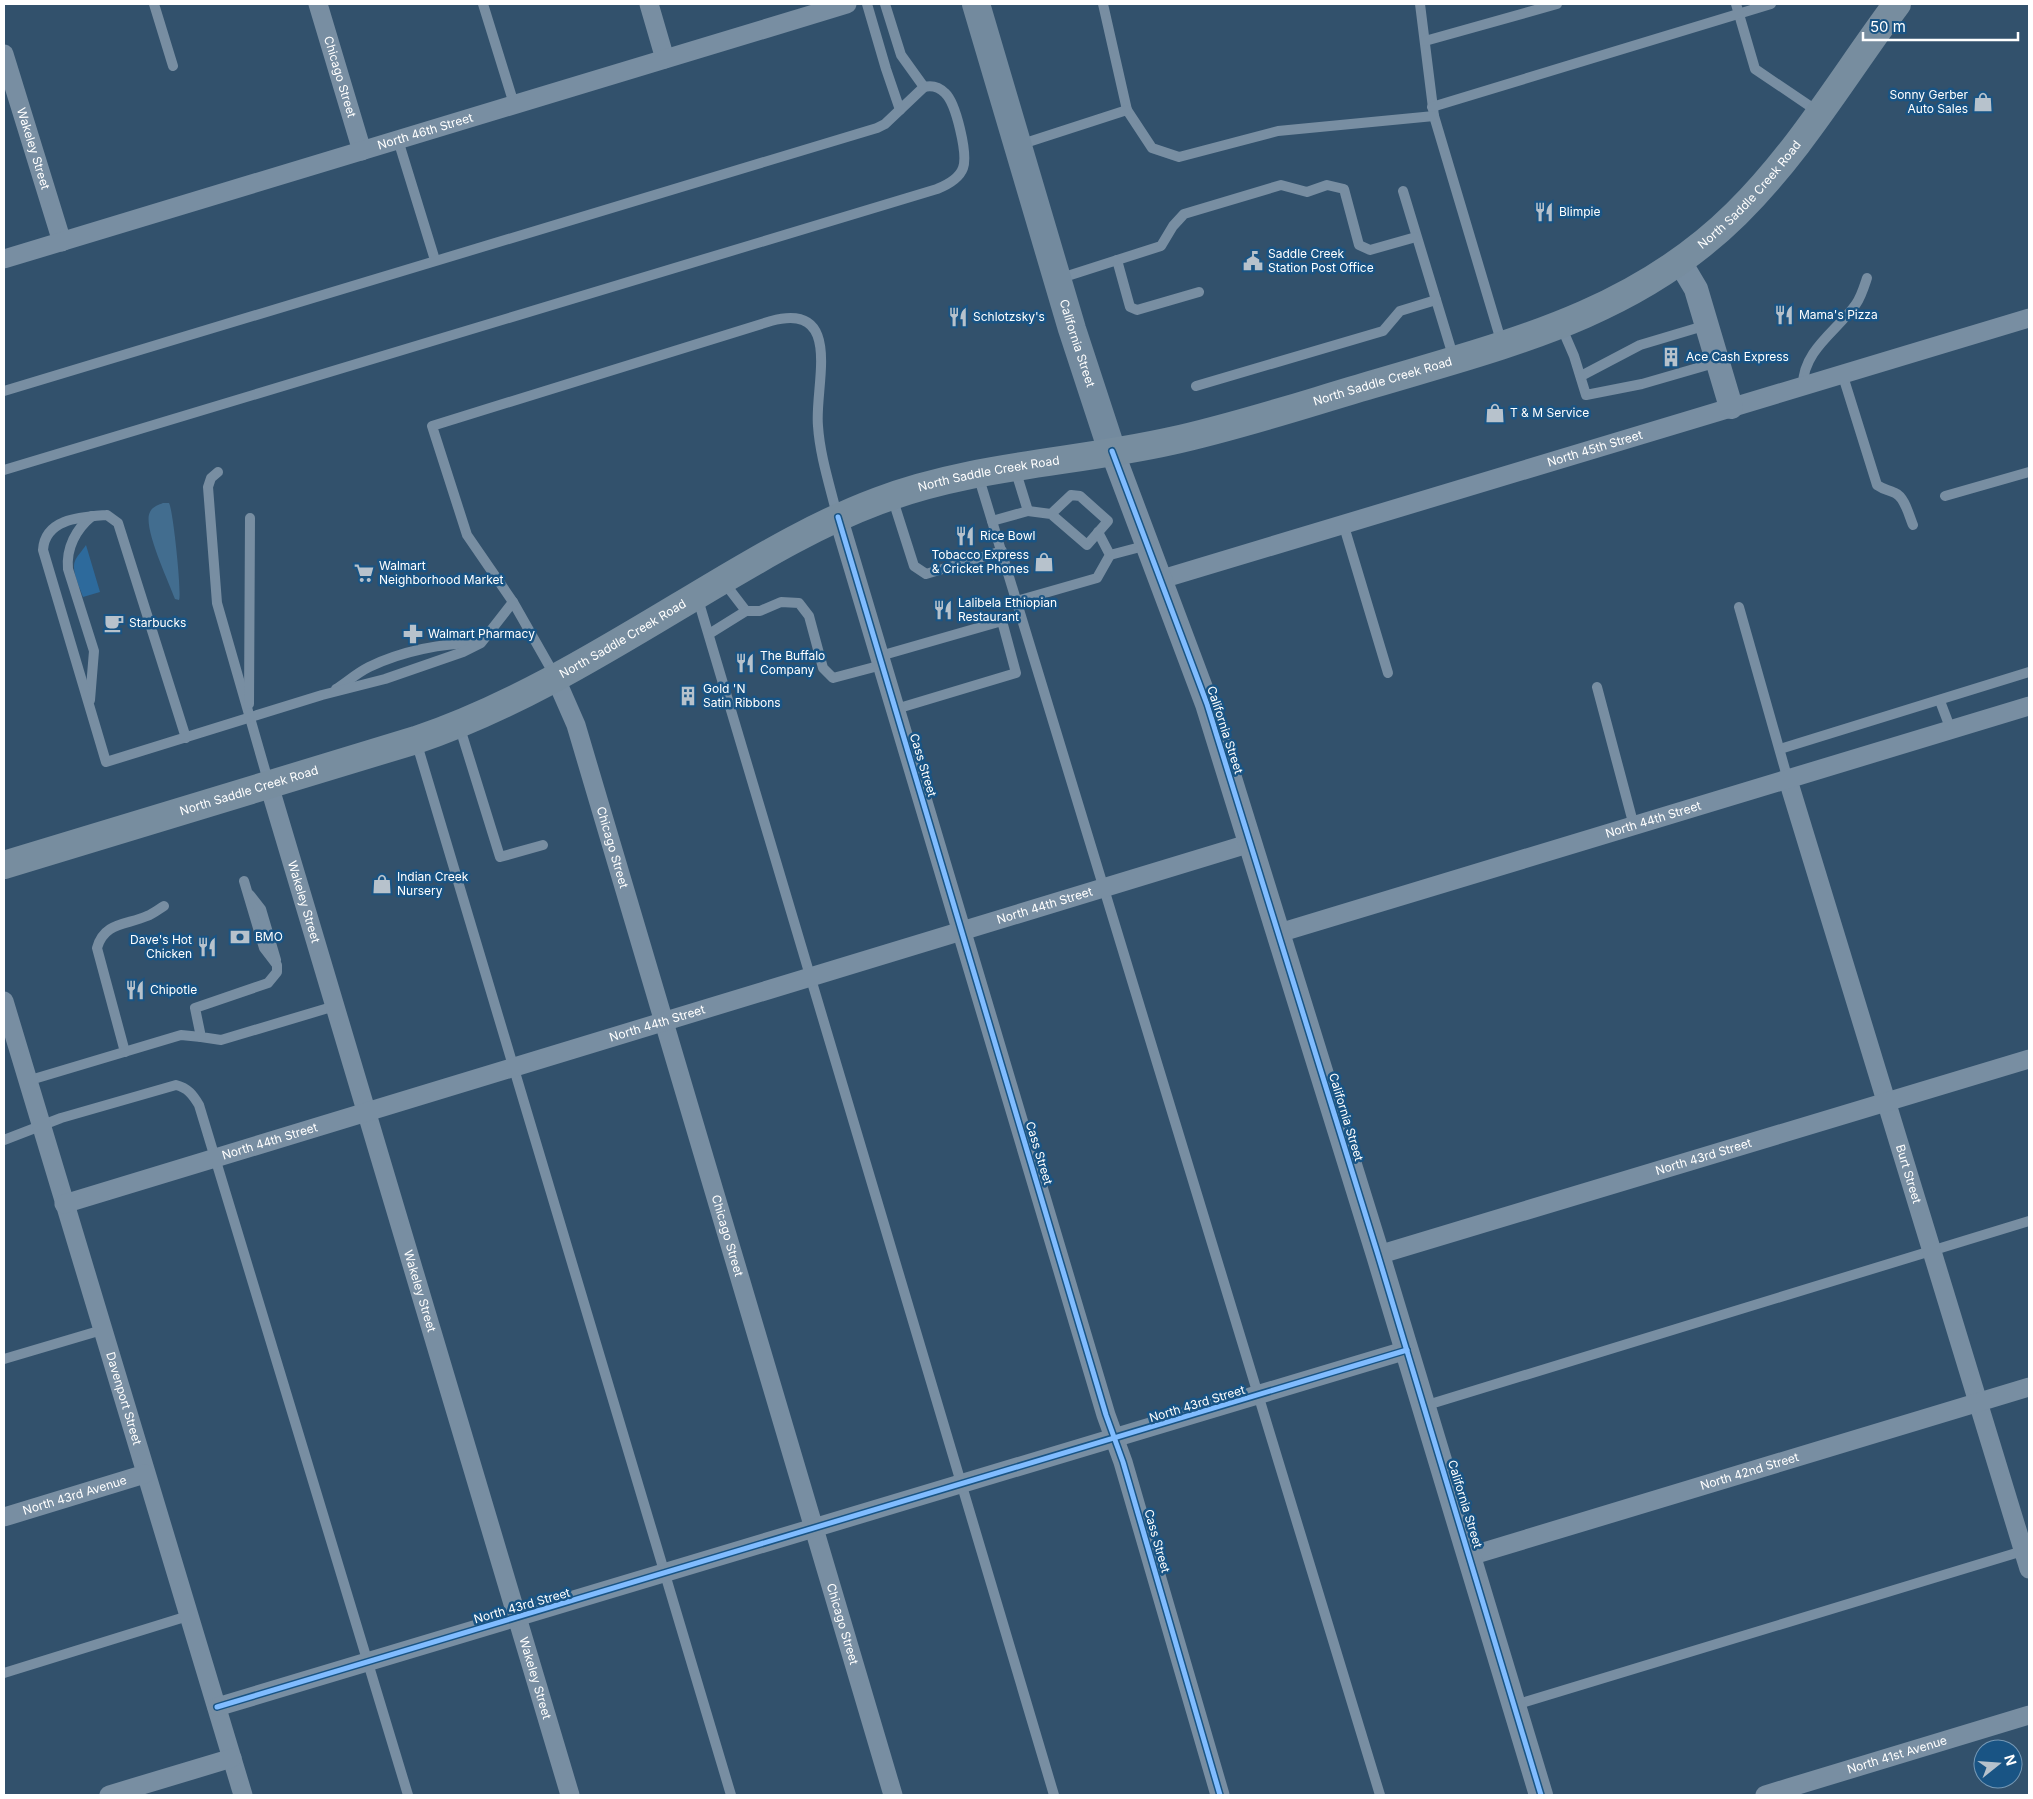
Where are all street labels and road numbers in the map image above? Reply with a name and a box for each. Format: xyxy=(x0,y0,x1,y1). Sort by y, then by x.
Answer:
street label: Chicago Street xyxy=(321,34,360,119)
street label: Wakeley Street xyxy=(14,106,53,191)
street label: North 46th Street xyxy=(375,110,475,153)
street label: North Saddle Creek Road xyxy=(1695,137,1804,252)
street label: California Street xyxy=(1057,297,1099,389)
street label: North Saddle Creek Road xyxy=(1311,353,1454,409)
street label: North 45th Street xyxy=(1545,427,1644,470)
street label: North Saddle Creek Road xyxy=(916,452,1060,494)
street label: North Saddle Creek Road xyxy=(557,596,689,681)
street label: California Street xyxy=(1204,684,1247,776)
street label: Cass Street xyxy=(907,731,940,798)
street label: North Saddle Creek Road xyxy=(178,762,320,818)
street label: North 44th Street xyxy=(1603,798,1703,841)
street label: Chicago Street xyxy=(594,805,632,890)
street label: Wakeley Street xyxy=(285,859,324,945)
street label: North 44th Street xyxy=(995,884,1094,927)
street label: North 44th Street xyxy=(607,1001,707,1045)
street label: California Street xyxy=(1326,1071,1367,1163)
street label: North 44th Street xyxy=(220,1119,319,1163)
street label: Cass Street xyxy=(1023,1119,1056,1186)
street label: North 43rd Street xyxy=(1654,1135,1753,1178)
street label: Burt Street xyxy=(1893,1143,1925,1205)
street label: Chicago Street xyxy=(709,1193,747,1278)
street label: Wakeley Street xyxy=(401,1248,440,1334)
street label: Davenport Street xyxy=(103,1350,145,1447)
street label: North 43rd Street xyxy=(1147,1382,1247,1425)
street label: North 42nd Street xyxy=(1698,1449,1801,1493)
street label: California Street xyxy=(1445,1458,1486,1550)
street label: North 43rd Avenue xyxy=(21,1472,128,1518)
street label: Cass Street xyxy=(1141,1507,1174,1574)
street label: Chicago Street xyxy=(824,1581,862,1666)
street label: North 43rd Street xyxy=(472,1585,572,1626)
street label: Wakeley Street xyxy=(516,1635,555,1721)
street label: North 41st Avenue xyxy=(1845,1732,1949,1777)

